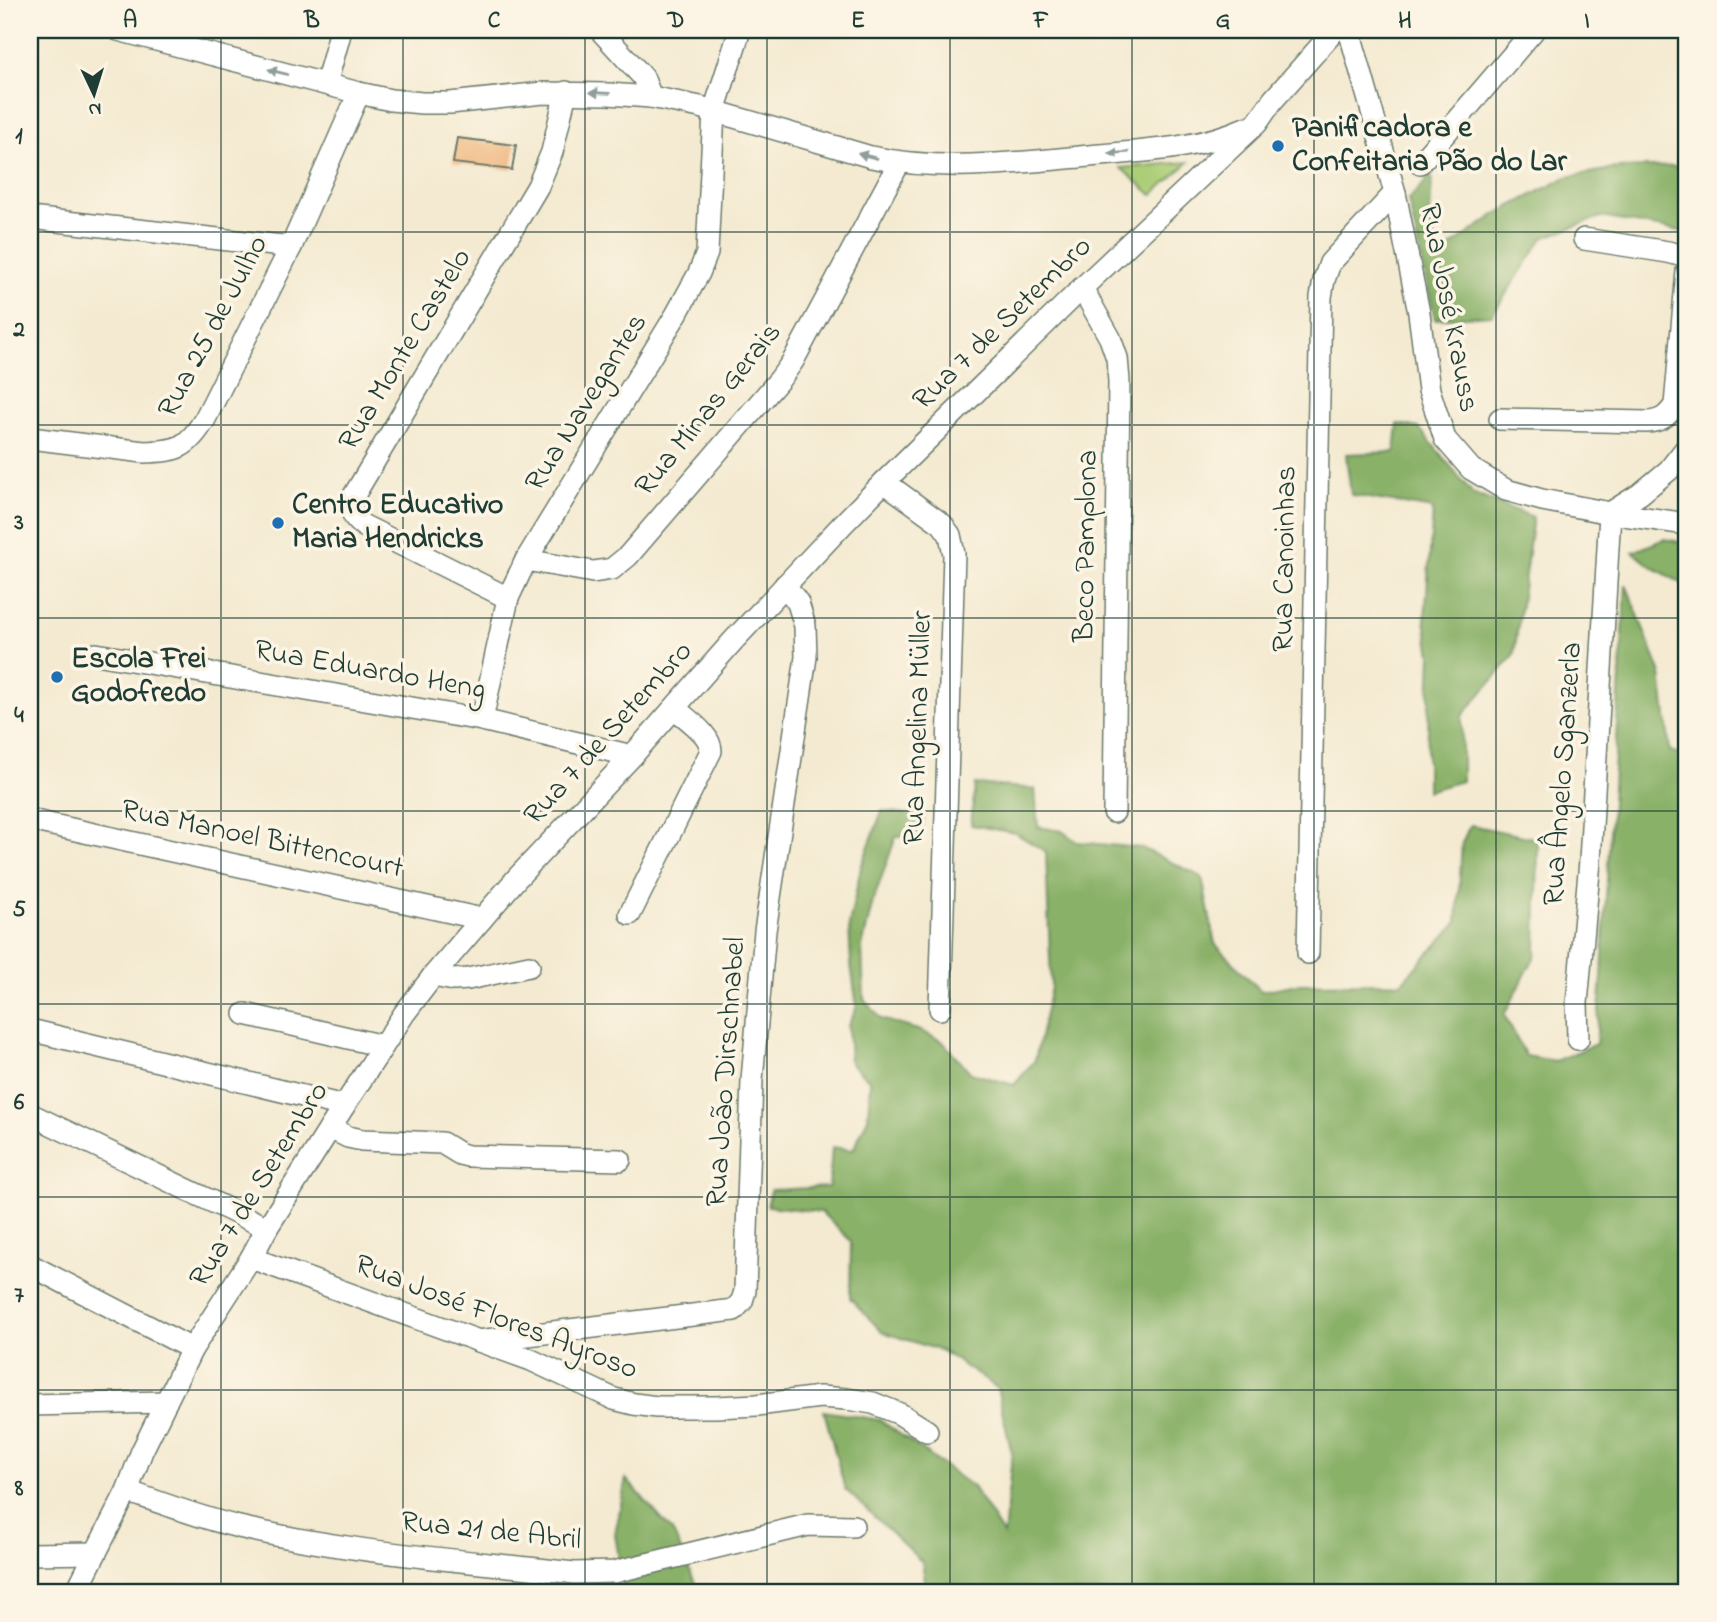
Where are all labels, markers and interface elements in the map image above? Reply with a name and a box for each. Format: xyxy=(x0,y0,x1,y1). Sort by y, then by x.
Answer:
text: A xyxy=(123,5,137,38)
text: B xyxy=(303,5,320,38)
text: C xyxy=(488,5,501,38)
text: D xyxy=(667,5,684,38)
text: E xyxy=(851,5,865,38)
text: F xyxy=(1033,5,1049,38)
text: G xyxy=(1216,5,1230,38)
text: H xyxy=(1398,5,1412,38)
text: I xyxy=(1584,5,1590,38)
north arrow xyxy=(60,60,130,130)
one-way arrow xyxy=(267,66,289,77)
one-way arrow xyxy=(589,88,611,99)
text: N xyxy=(87,95,102,122)
place label: Panificadora e Confeitaria Pão do Lar xyxy=(1292,107,1567,185)
text: 1 xyxy=(15,121,23,154)
marker: Panificadora e Confeitaria Pão do Lar xyxy=(1270,138,1286,154)
one-way arrow xyxy=(1108,148,1130,159)
one-way arrow xyxy=(857,150,878,160)
street label: Rua José Krauss xyxy=(1406,200,1490,416)
street label: Rua 7 de Setembro xyxy=(903,226,1103,422)
street label: Rua 25 de Julho xyxy=(147,228,281,426)
street label: Rua Monte Castelo xyxy=(328,240,484,460)
street label: Rua Navegantes xyxy=(515,305,659,501)
street label: Rua Minas Gerais xyxy=(625,313,793,507)
text: 2 xyxy=(12,314,25,347)
street label: Beco Pamplona xyxy=(1063,450,1111,643)
street label: Rua Canoinhas xyxy=(1262,465,1310,653)
place label: Centro Educativo Maria Hendricks xyxy=(292,484,503,562)
text: 3 xyxy=(13,507,24,540)
marker: Centro Educativo Maria Hendricks xyxy=(270,515,286,531)
street label: Rua Angelina Müller xyxy=(893,609,945,846)
street label: Rua Eduardo Heng xyxy=(251,629,489,713)
street label: Rua 7 de Setembro xyxy=(514,632,704,836)
place label: Escola Frei Godofredo xyxy=(71,638,206,716)
street label: Rua Ângelo Sganzerla xyxy=(1532,641,1595,907)
marker: Escola Frei Godofredo xyxy=(49,669,65,685)
text: 4 xyxy=(14,700,24,733)
street label: Rua Manoel Bittencourt xyxy=(117,789,407,891)
text: 5 xyxy=(12,894,26,927)
street label: Rua João Dirschnabel xyxy=(696,935,758,1209)
street label: Rua 7 de Setembro xyxy=(179,1074,341,1296)
text: 6 xyxy=(14,1087,25,1120)
street label: Rua José Flores Ayroso xyxy=(348,1244,644,1392)
text: 7 xyxy=(14,1280,24,1313)
text: 8 xyxy=(14,1473,24,1506)
street label: Rua 21 de Abril xyxy=(399,1501,583,1563)

